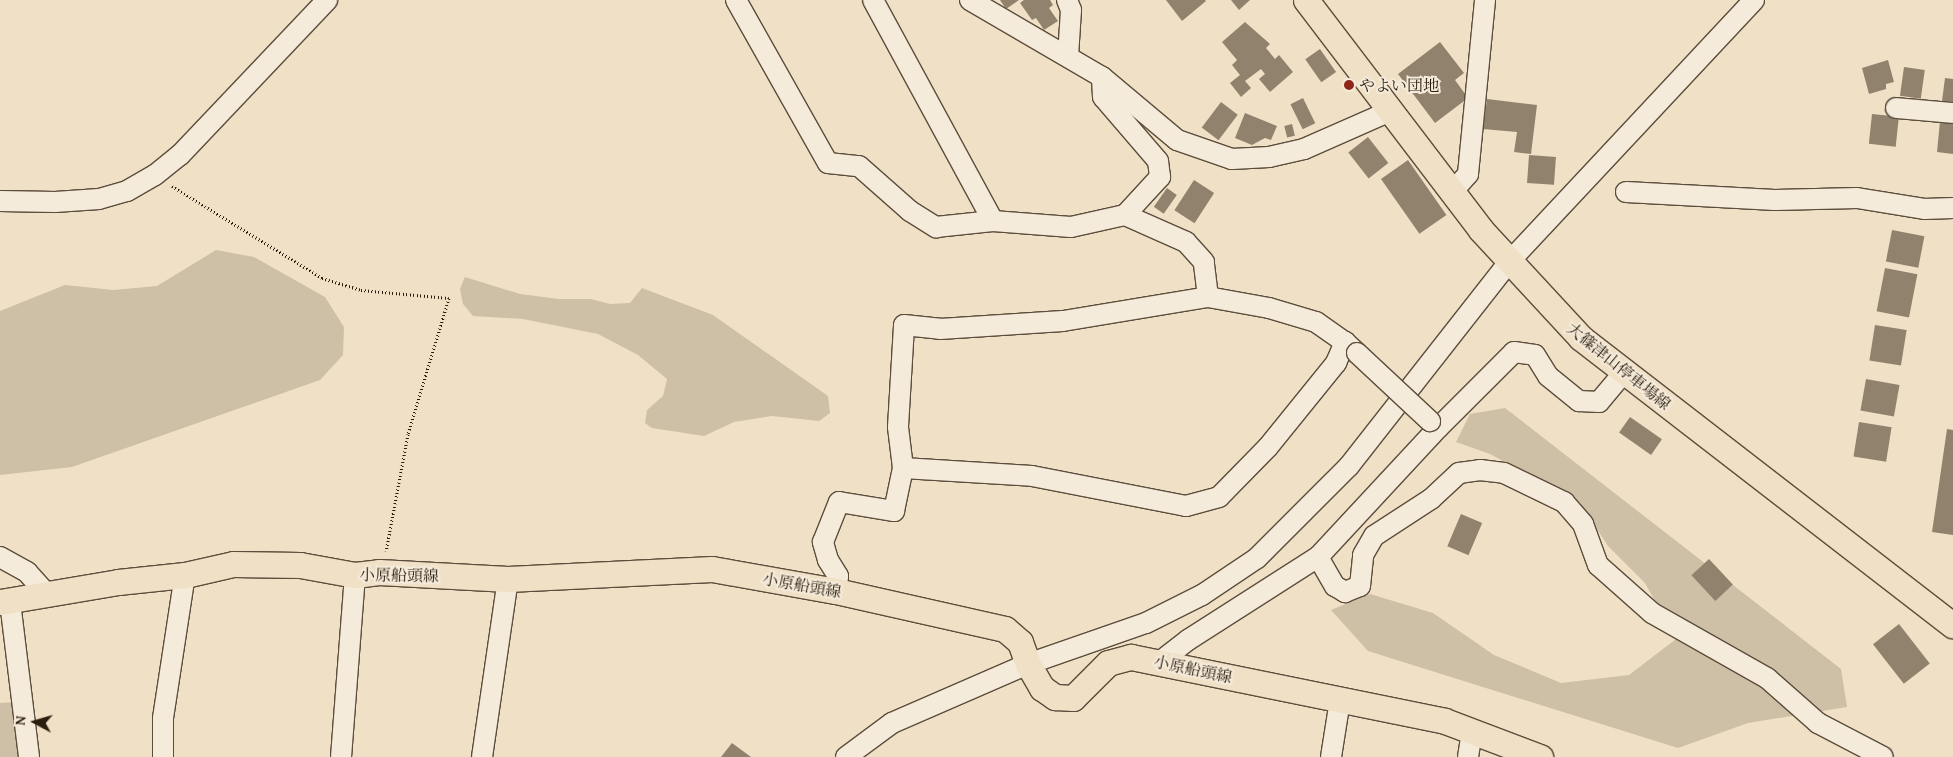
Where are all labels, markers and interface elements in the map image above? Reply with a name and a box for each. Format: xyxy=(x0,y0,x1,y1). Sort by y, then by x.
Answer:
place label: やよい団地 xyxy=(1359,75,1439,95)
marker: やよい団地 xyxy=(1343,79,1355,91)
street label: 大篠津山停車場線 xyxy=(1563,318,1675,414)
street label: 小原船頭線 xyxy=(359,565,439,585)
street label: 小原船頭線 xyxy=(761,569,843,601)
street label: 小原船頭線 xyxy=(1152,651,1234,687)
north arrow xyxy=(10,697,60,747)
text: N xyxy=(10,715,31,726)

